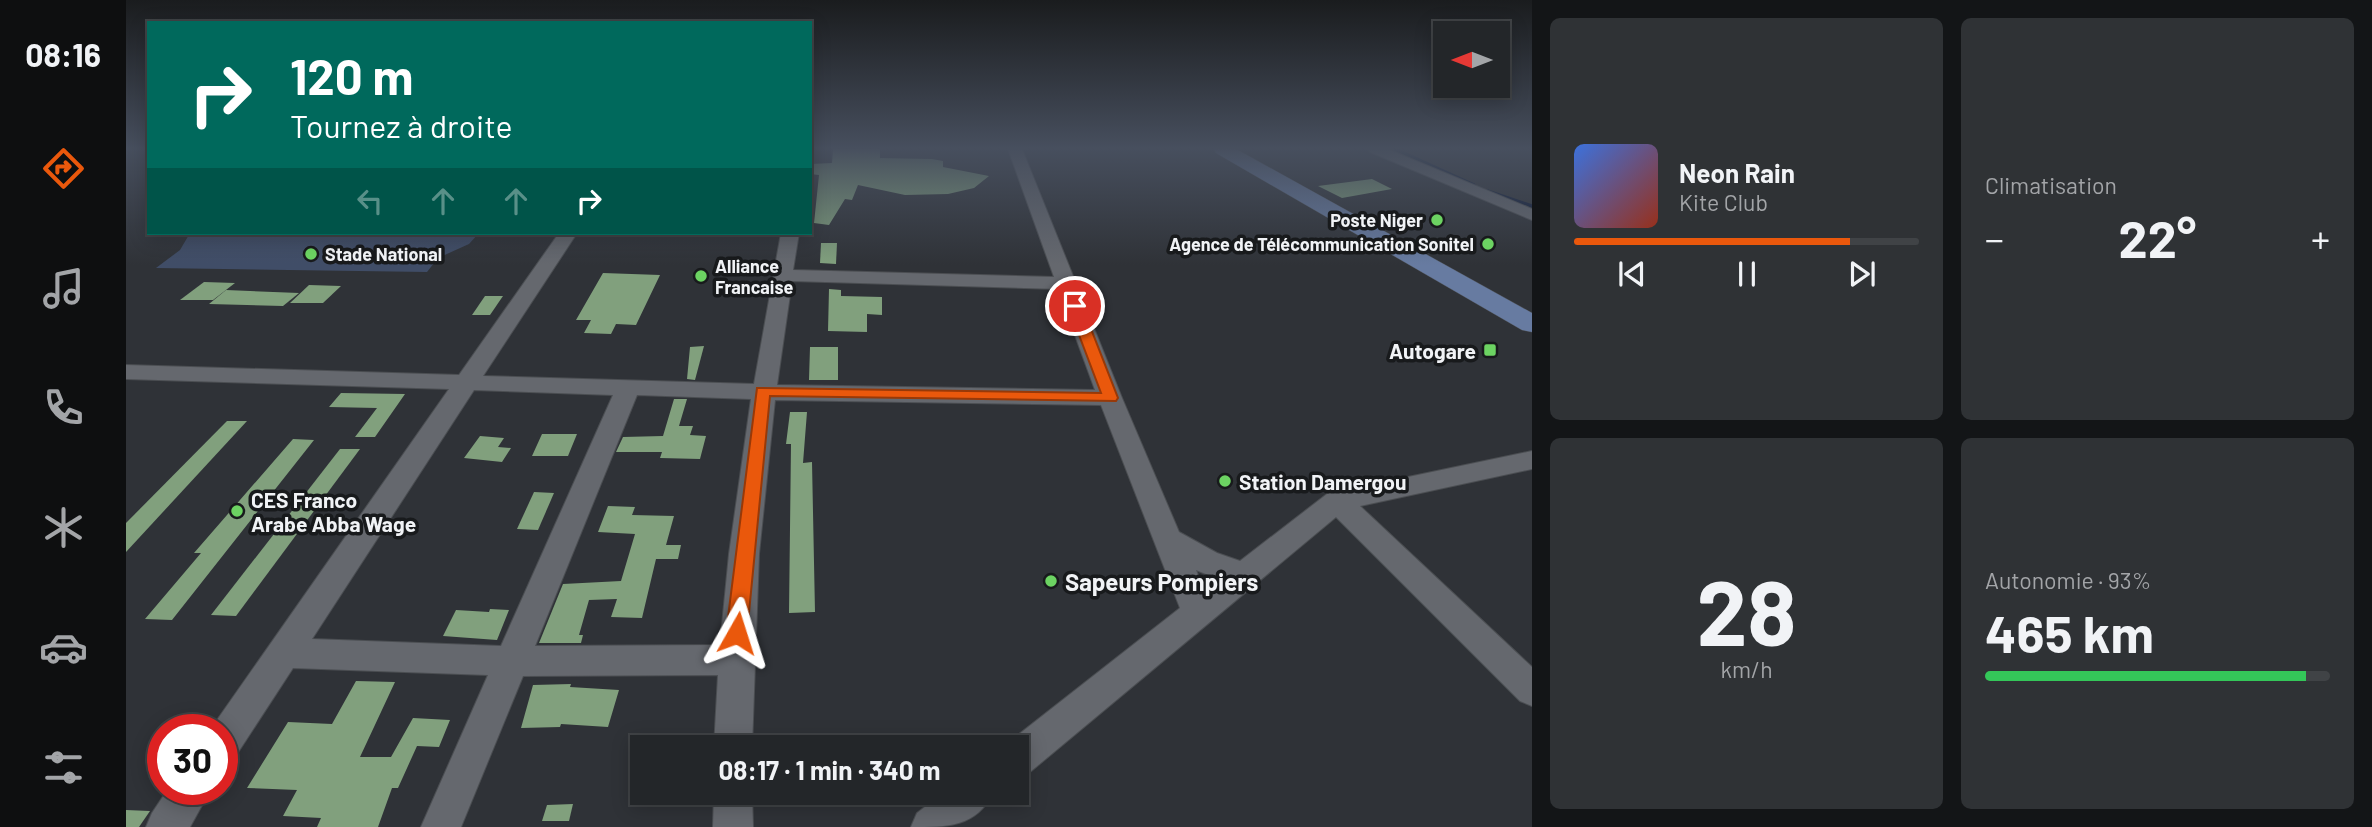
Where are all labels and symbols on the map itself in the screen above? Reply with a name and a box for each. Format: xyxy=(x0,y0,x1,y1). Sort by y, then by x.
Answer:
north arrow xyxy=(1433,21,1510,98)
place label: Poste Niger xyxy=(1330,209,1423,231)
marker: Poste Niger xyxy=(1429,212,1445,228)
place label: Agence de Télécommunication Sonitel xyxy=(1169,233,1474,255)
marker: Agence de Télécommunication Sonitel xyxy=(1480,236,1496,252)
place label: Stade National xyxy=(325,243,442,265)
marker: Stade National xyxy=(303,246,319,262)
place label: Alliance Francaise xyxy=(715,255,793,298)
marker: Alliance Francaise xyxy=(693,268,709,284)
pin xyxy=(1045,276,1105,336)
place label: Autogare xyxy=(1389,338,1476,363)
marker: Autogare xyxy=(1482,342,1498,358)
place label: Station Damergou xyxy=(1239,469,1406,494)
marker: Station Damergou xyxy=(1217,473,1233,489)
place label: CES Franco Arabe Abba Wage xyxy=(251,487,416,536)
marker: CES Franco Arabe Abba Wage xyxy=(229,503,245,519)
place label: Sapeurs Pompiers xyxy=(1065,567,1258,596)
marker: Sapeurs Pompiers xyxy=(1043,573,1059,589)
position arrow xyxy=(700,596,774,670)
speed limit sign: 30 xyxy=(147,714,238,805)

